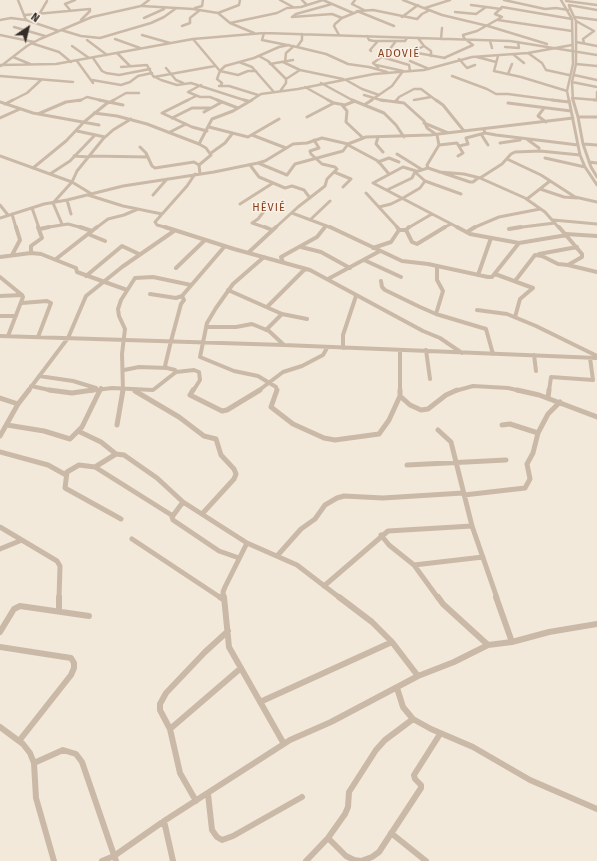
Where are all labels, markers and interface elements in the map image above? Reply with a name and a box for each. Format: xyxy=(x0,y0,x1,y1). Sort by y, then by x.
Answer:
north arrow xyxy=(8,8,48,48)
text: N xyxy=(28,10,42,25)
district label: ADOVIÉ xyxy=(378,47,420,61)
district label: HÊVIÉ xyxy=(252,201,286,215)

